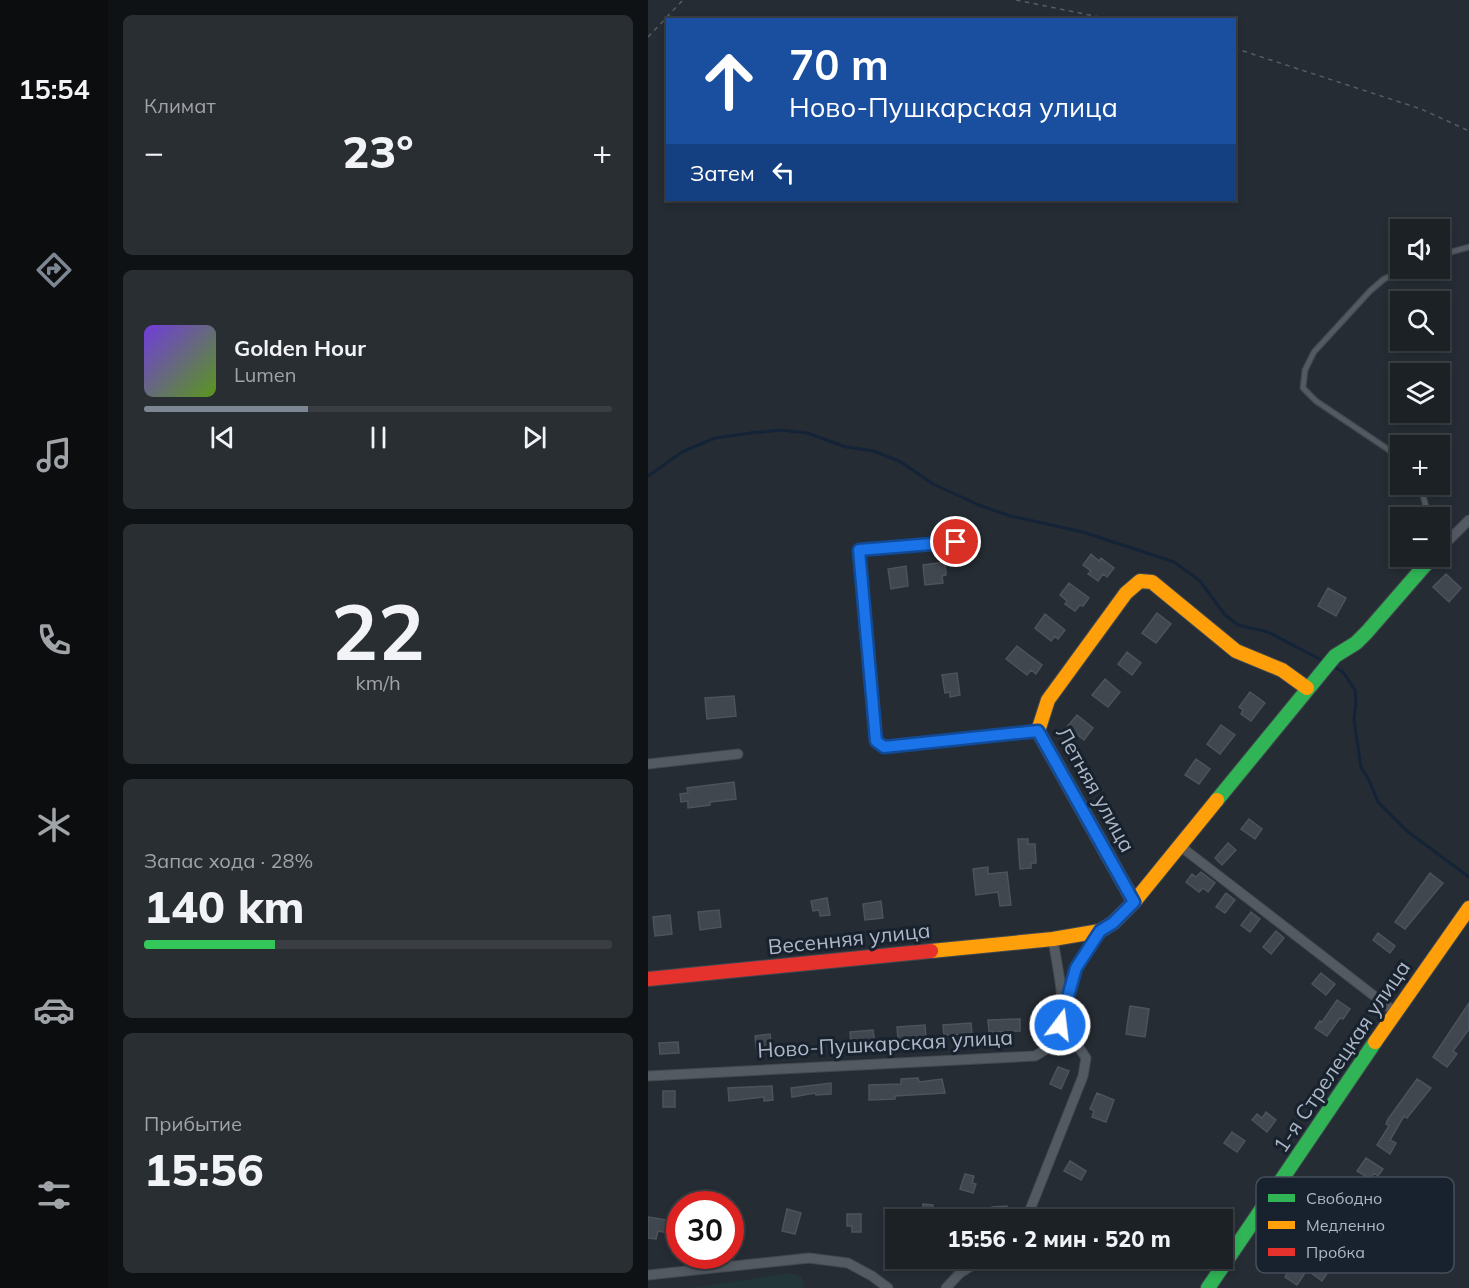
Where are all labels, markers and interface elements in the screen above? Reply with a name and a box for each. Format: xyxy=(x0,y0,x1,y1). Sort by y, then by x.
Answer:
text: 70 m xyxy=(789,38,889,91)
icon: ahead xyxy=(690,42,768,120)
text: 15:54 xyxy=(18,72,90,106)
text: Ново-Пушкарская улица xyxy=(789,90,1118,124)
text: Климат xyxy=(144,93,216,118)
text: 23° xyxy=(342,123,414,179)
text: − xyxy=(144,131,164,172)
text: + xyxy=(592,131,612,172)
icon: left xyxy=(767,156,800,189)
text: Затем xyxy=(690,159,755,187)
map controls xyxy=(1390,219,1450,567)
button: sound xyxy=(1390,219,1450,279)
icon: directions xyxy=(33,249,75,291)
button: search xyxy=(1390,291,1450,351)
text: Golden Hour xyxy=(234,334,366,362)
text: Lumen xyxy=(234,362,296,387)
button: layers xyxy=(1390,363,1450,423)
icon: previous xyxy=(206,421,239,454)
icon: pause xyxy=(362,421,395,454)
icon: next xyxy=(518,421,551,454)
icon: music xyxy=(33,434,75,476)
button: + xyxy=(1390,435,1450,495)
button: − xyxy=(1390,507,1450,567)
pin xyxy=(930,516,981,567)
icon: arrive xyxy=(939,525,972,558)
text: 22 xyxy=(331,582,425,680)
icon: phone xyxy=(33,619,75,661)
text: km/h xyxy=(355,670,401,695)
street label: Летняя улица xyxy=(1051,722,1141,856)
icon: climate xyxy=(33,804,75,846)
text: Запас хода · 28% xyxy=(144,848,313,873)
text: 140 km xyxy=(144,878,305,934)
street label: Весенняя улица xyxy=(767,917,931,959)
street label: 1-я Стрелецкая улица xyxy=(1267,955,1415,1157)
icon: car xyxy=(33,989,75,1031)
position arrow xyxy=(1028,993,1092,1057)
street label: Ново-Пушкарская улица xyxy=(757,1023,1013,1063)
text: Прибытие xyxy=(144,1111,242,1136)
text: 15:56 xyxy=(144,1141,264,1197)
icon: filters xyxy=(33,1174,75,1216)
legend xyxy=(1256,1177,1454,1273)
text: Свободно xyxy=(1306,1188,1382,1208)
speed limit sign: 30 xyxy=(666,1191,744,1269)
text: Медленно xyxy=(1306,1215,1385,1235)
text: 15:56 · 2 мин · 520 m xyxy=(947,1225,1171,1253)
text: Пробка xyxy=(1306,1242,1365,1262)

